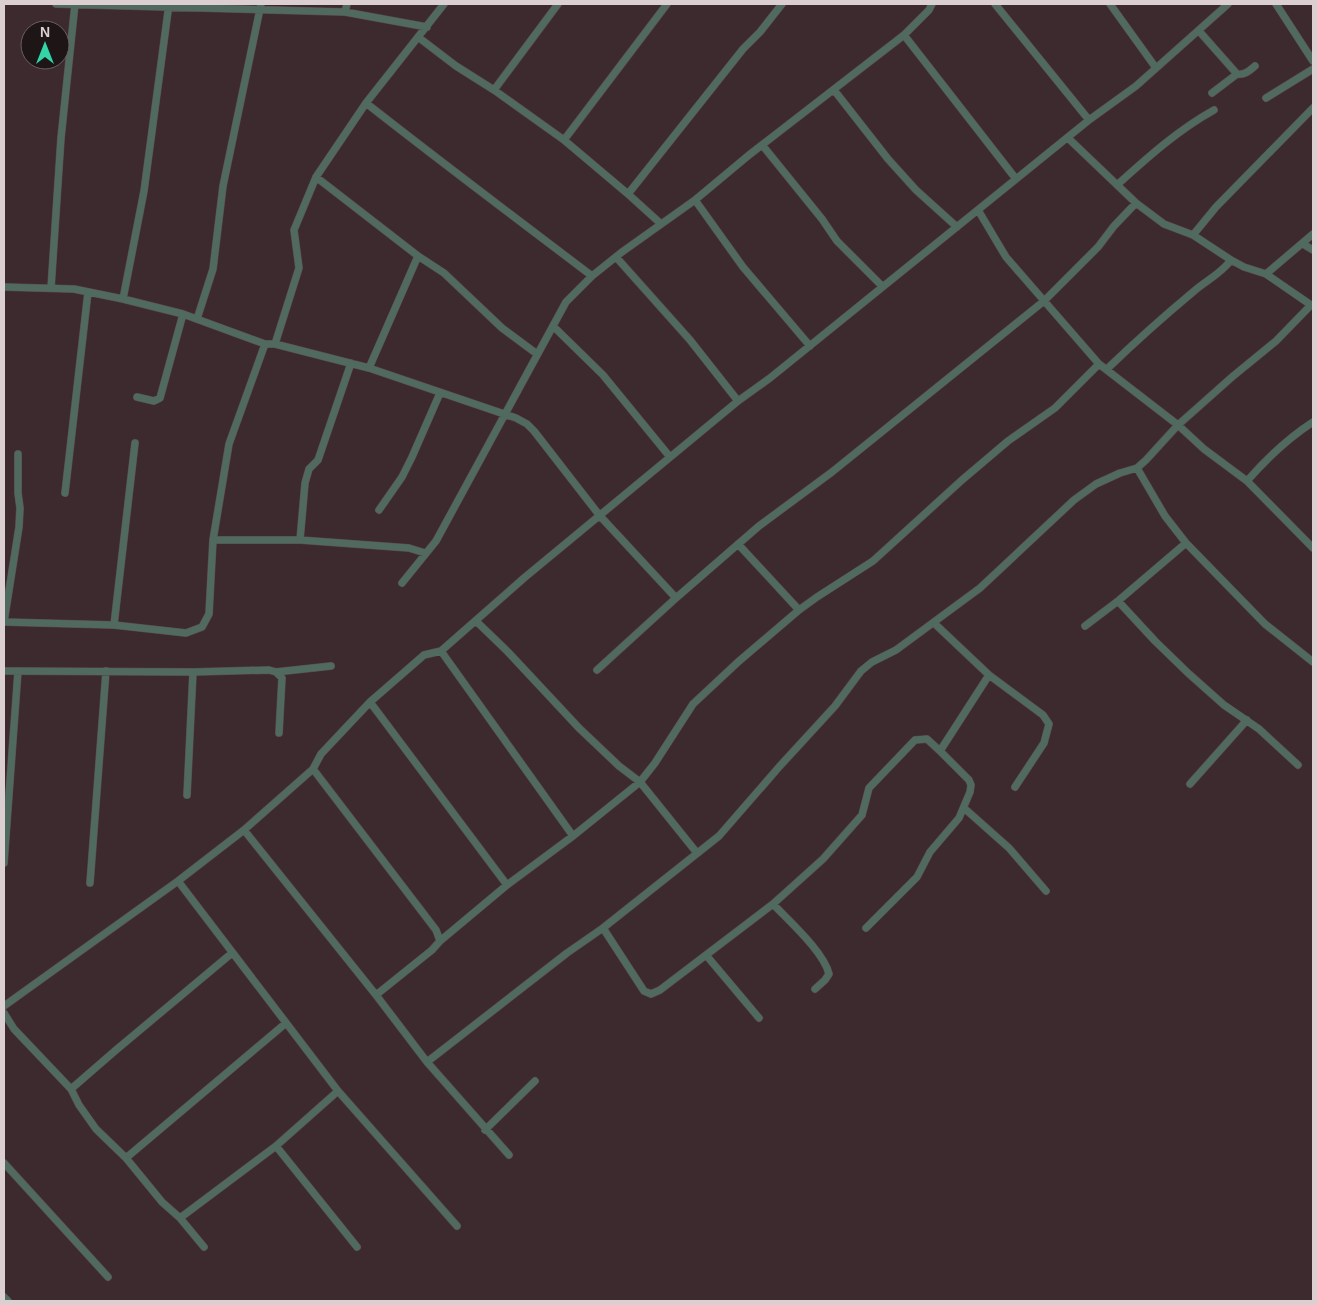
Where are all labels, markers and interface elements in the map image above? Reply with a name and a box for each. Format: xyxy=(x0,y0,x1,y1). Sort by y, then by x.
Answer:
north arrow xyxy=(20,20,70,70)
text: N xyxy=(40,24,50,40)

